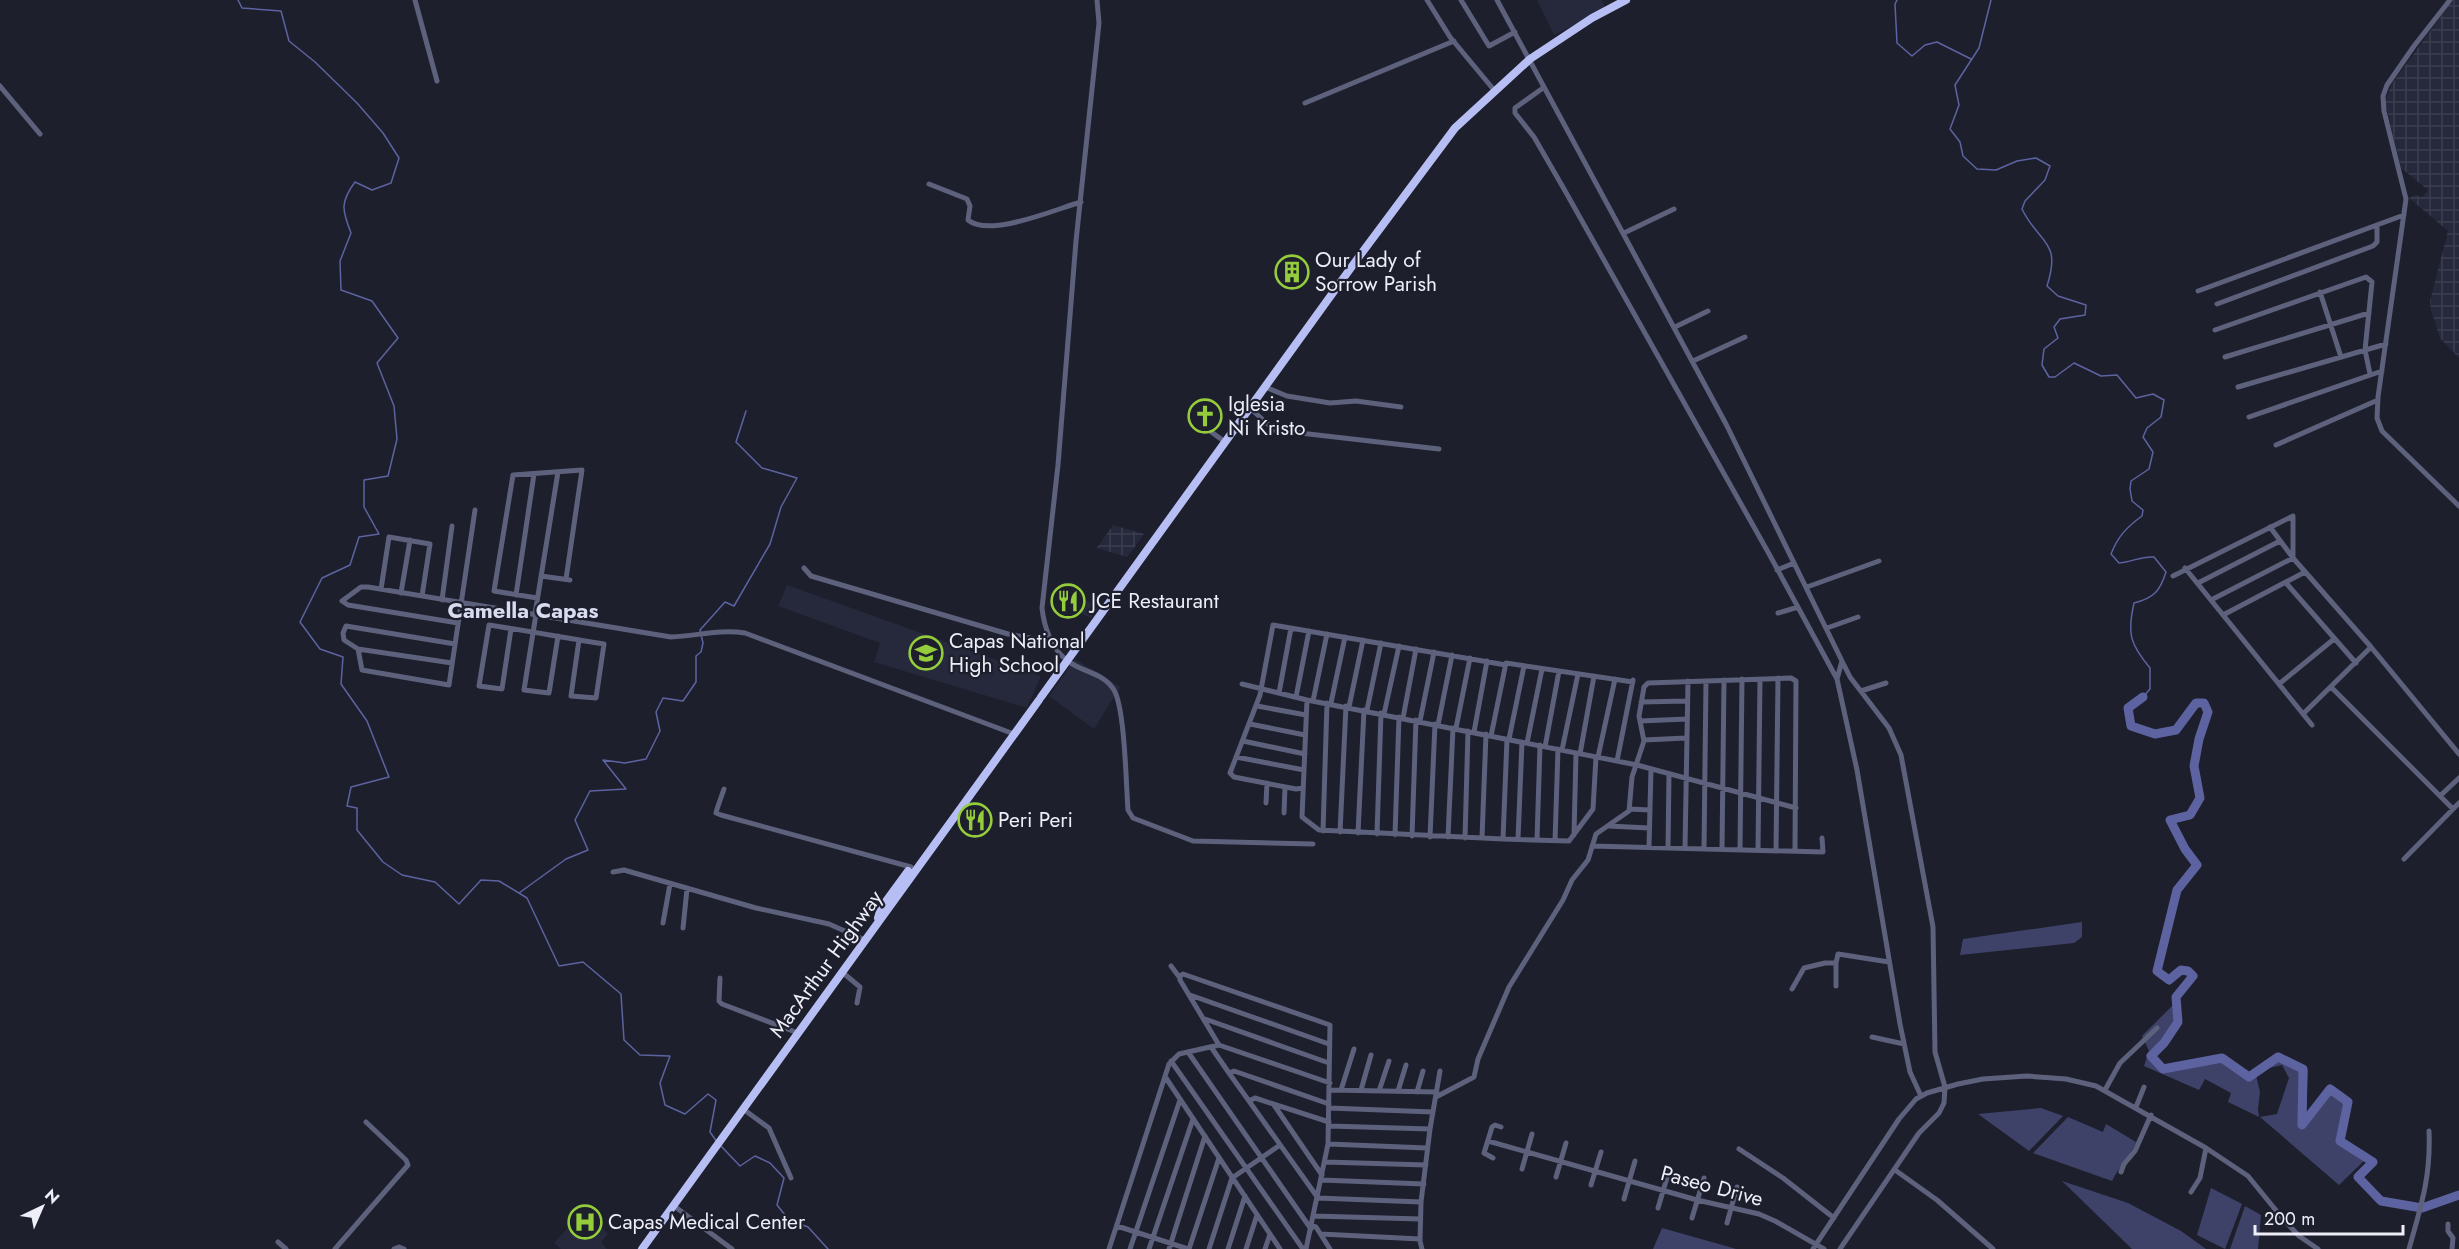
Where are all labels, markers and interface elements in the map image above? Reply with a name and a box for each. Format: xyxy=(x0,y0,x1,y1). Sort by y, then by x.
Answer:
place label: Our Lady of Sorrow Parish xyxy=(1315,245,1437,299)
building icon: Our Lady of Sorrow Parish xyxy=(1274,254,1310,290)
place label: Iglesia Ni Kristo xyxy=(1228,389,1306,443)
church icon: Iglesia Ni Kristo xyxy=(1187,398,1223,434)
restaurant icon: JCE Restaurant xyxy=(1050,583,1086,619)
place label: JCE Restaurant xyxy=(1088,586,1219,616)
district label: Camella Capas xyxy=(447,594,599,626)
place label: Capas National High School xyxy=(949,626,1085,680)
school or university icon: Capas National High School xyxy=(908,635,944,671)
restaurant icon: Peri Peri xyxy=(957,802,993,838)
place label: Peri Peri xyxy=(998,805,1073,835)
street label: MacArthur Highway xyxy=(762,884,890,1044)
street label: Paseo Drive xyxy=(1658,1158,1767,1214)
north arrow xyxy=(12,1177,72,1237)
text: N xyxy=(40,1184,65,1209)
scale bar xyxy=(2255,1198,2404,1236)
hospital icon: Capas Medical Center xyxy=(567,1204,603,1240)
text: 200 m xyxy=(2264,1206,2315,1232)
place label: Capas Medical Center xyxy=(608,1207,806,1237)

